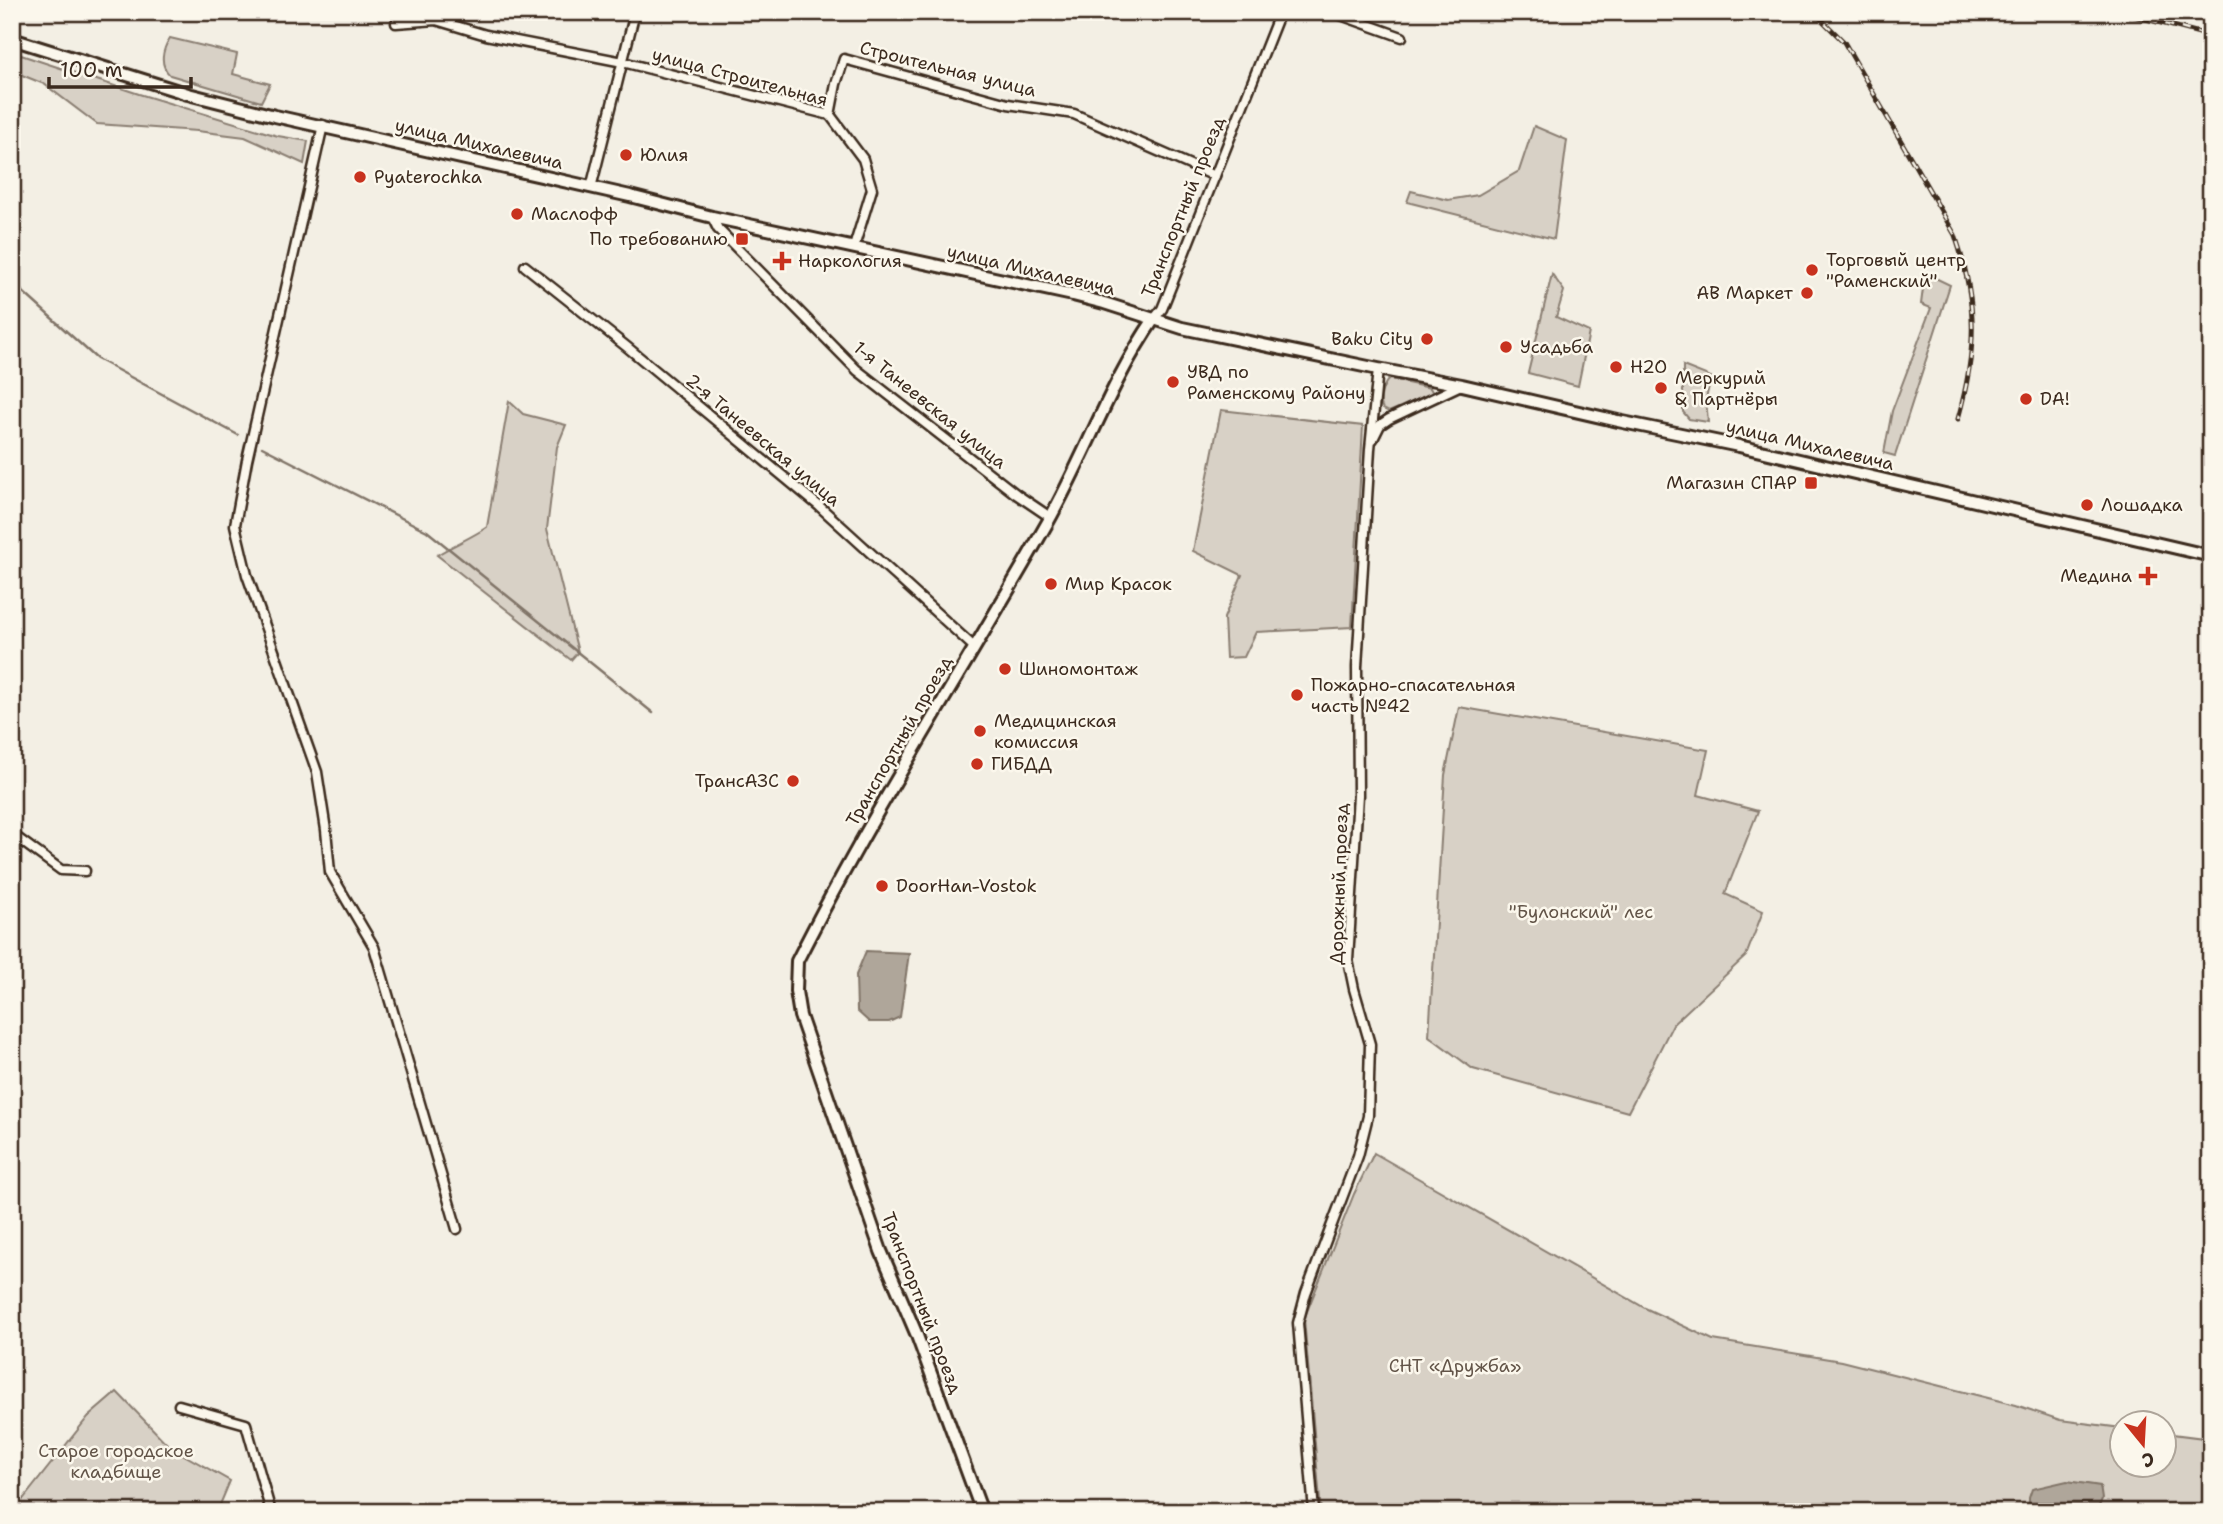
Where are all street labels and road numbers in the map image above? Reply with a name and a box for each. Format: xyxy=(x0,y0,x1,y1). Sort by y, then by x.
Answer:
street label: Строительная улица xyxy=(857,35,1039,103)
street label: улица Строительная xyxy=(650,42,830,112)
street label: Транспортный проезд xyxy=(1136,112,1230,301)
street label: улица Михалевича xyxy=(393,113,565,175)
street label: улица Михалевича xyxy=(945,239,1117,301)
street label: 1-я Танеевская улица xyxy=(848,336,1012,474)
street label: 2-я Танеевская улица xyxy=(681,368,845,512)
street label: улица Михалевича xyxy=(1724,414,1896,476)
street label: Транспортный проезд xyxy=(840,651,958,831)
street label: Дорожный проезд xyxy=(1324,802,1354,965)
street label: Транспортный проезд xyxy=(876,1209,968,1398)

